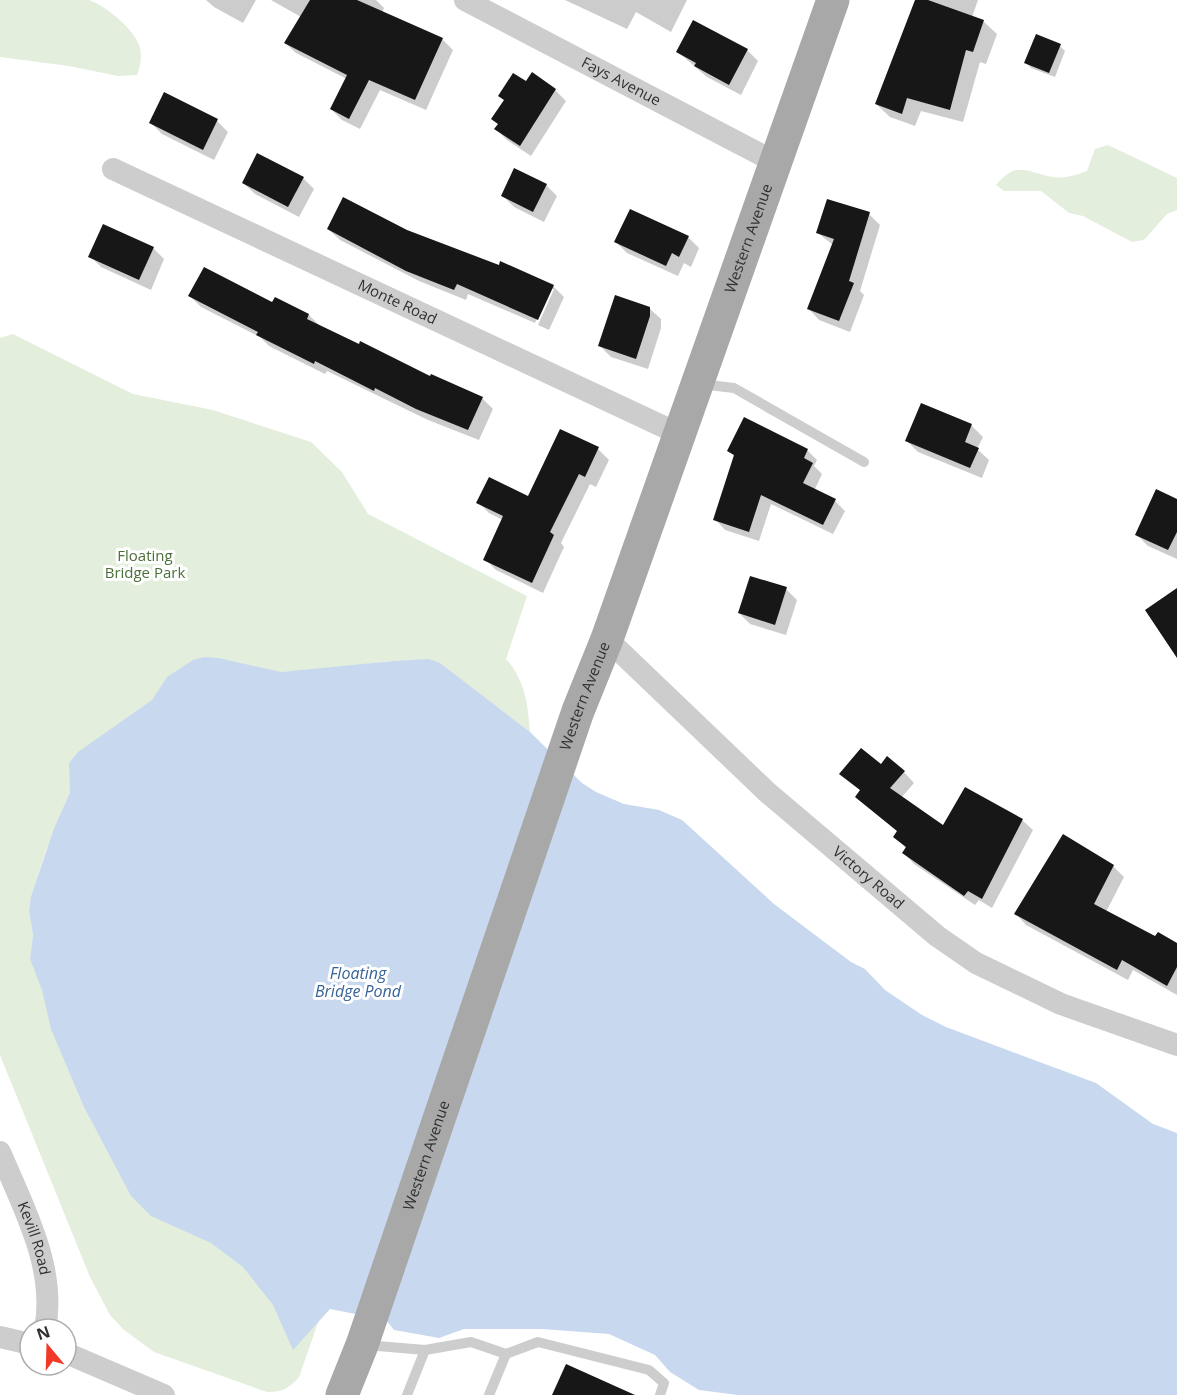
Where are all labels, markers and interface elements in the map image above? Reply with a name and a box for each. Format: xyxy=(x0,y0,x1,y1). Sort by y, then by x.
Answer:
street label: Fays Avenue xyxy=(578,52,665,110)
street label: Western Avenue xyxy=(719,181,776,296)
street label: Monte Road xyxy=(355,274,441,328)
park label: Floating Bridge Park xyxy=(105,545,185,582)
street label: Western Avenue xyxy=(554,638,614,753)
street label: Victory Road xyxy=(829,841,909,913)
water label: Floating Bridge Pond xyxy=(315,962,402,1002)
street label: Western Avenue xyxy=(398,1098,454,1213)
street label: Kevill Road xyxy=(14,1198,56,1277)
north arrow xyxy=(18,1317,78,1377)
text: N xyxy=(33,1320,53,1345)

